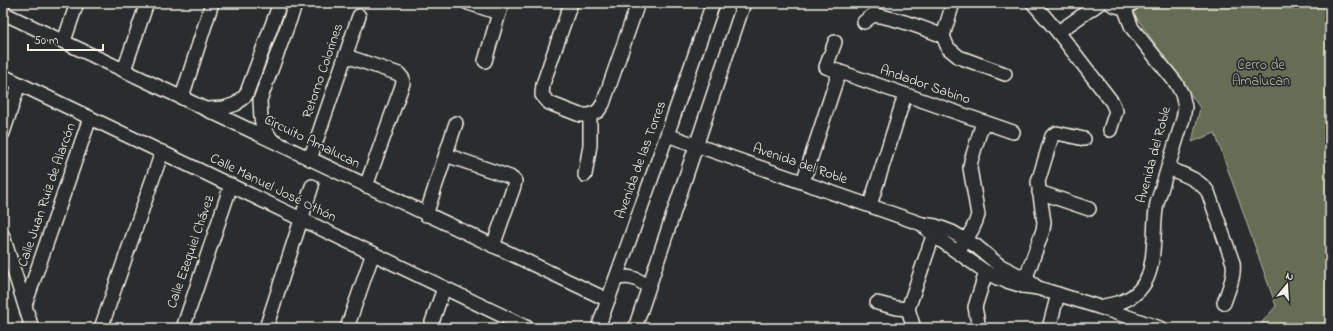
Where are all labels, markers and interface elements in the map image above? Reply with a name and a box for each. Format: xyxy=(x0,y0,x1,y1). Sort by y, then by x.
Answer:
street label: Retorno Colorines xyxy=(297,21,349,121)
scale bar xyxy=(28,26,103,52)
text: 50 m xyxy=(34,32,58,50)
park label: Cerro de Amalucan xyxy=(1232,55,1290,92)
street label: Andador Sabino xyxy=(877,60,973,110)
street label: Avenida de las Torres xyxy=(610,98,672,222)
street label: Avenida del Roble xyxy=(1131,104,1177,206)
street label: Circuito Amalucan xyxy=(260,110,364,174)
street label: Calle Juan Ruiz de Alarcón xyxy=(12,120,82,270)
street label: Avenida del Roble xyxy=(750,138,851,190)
street label: Calle Manuel José Othón xyxy=(206,148,340,228)
street label: Calle Ezequiel Chávez xyxy=(162,193,220,311)
north arrow xyxy=(1267,265,1307,305)
text: N xyxy=(1284,268,1296,285)

